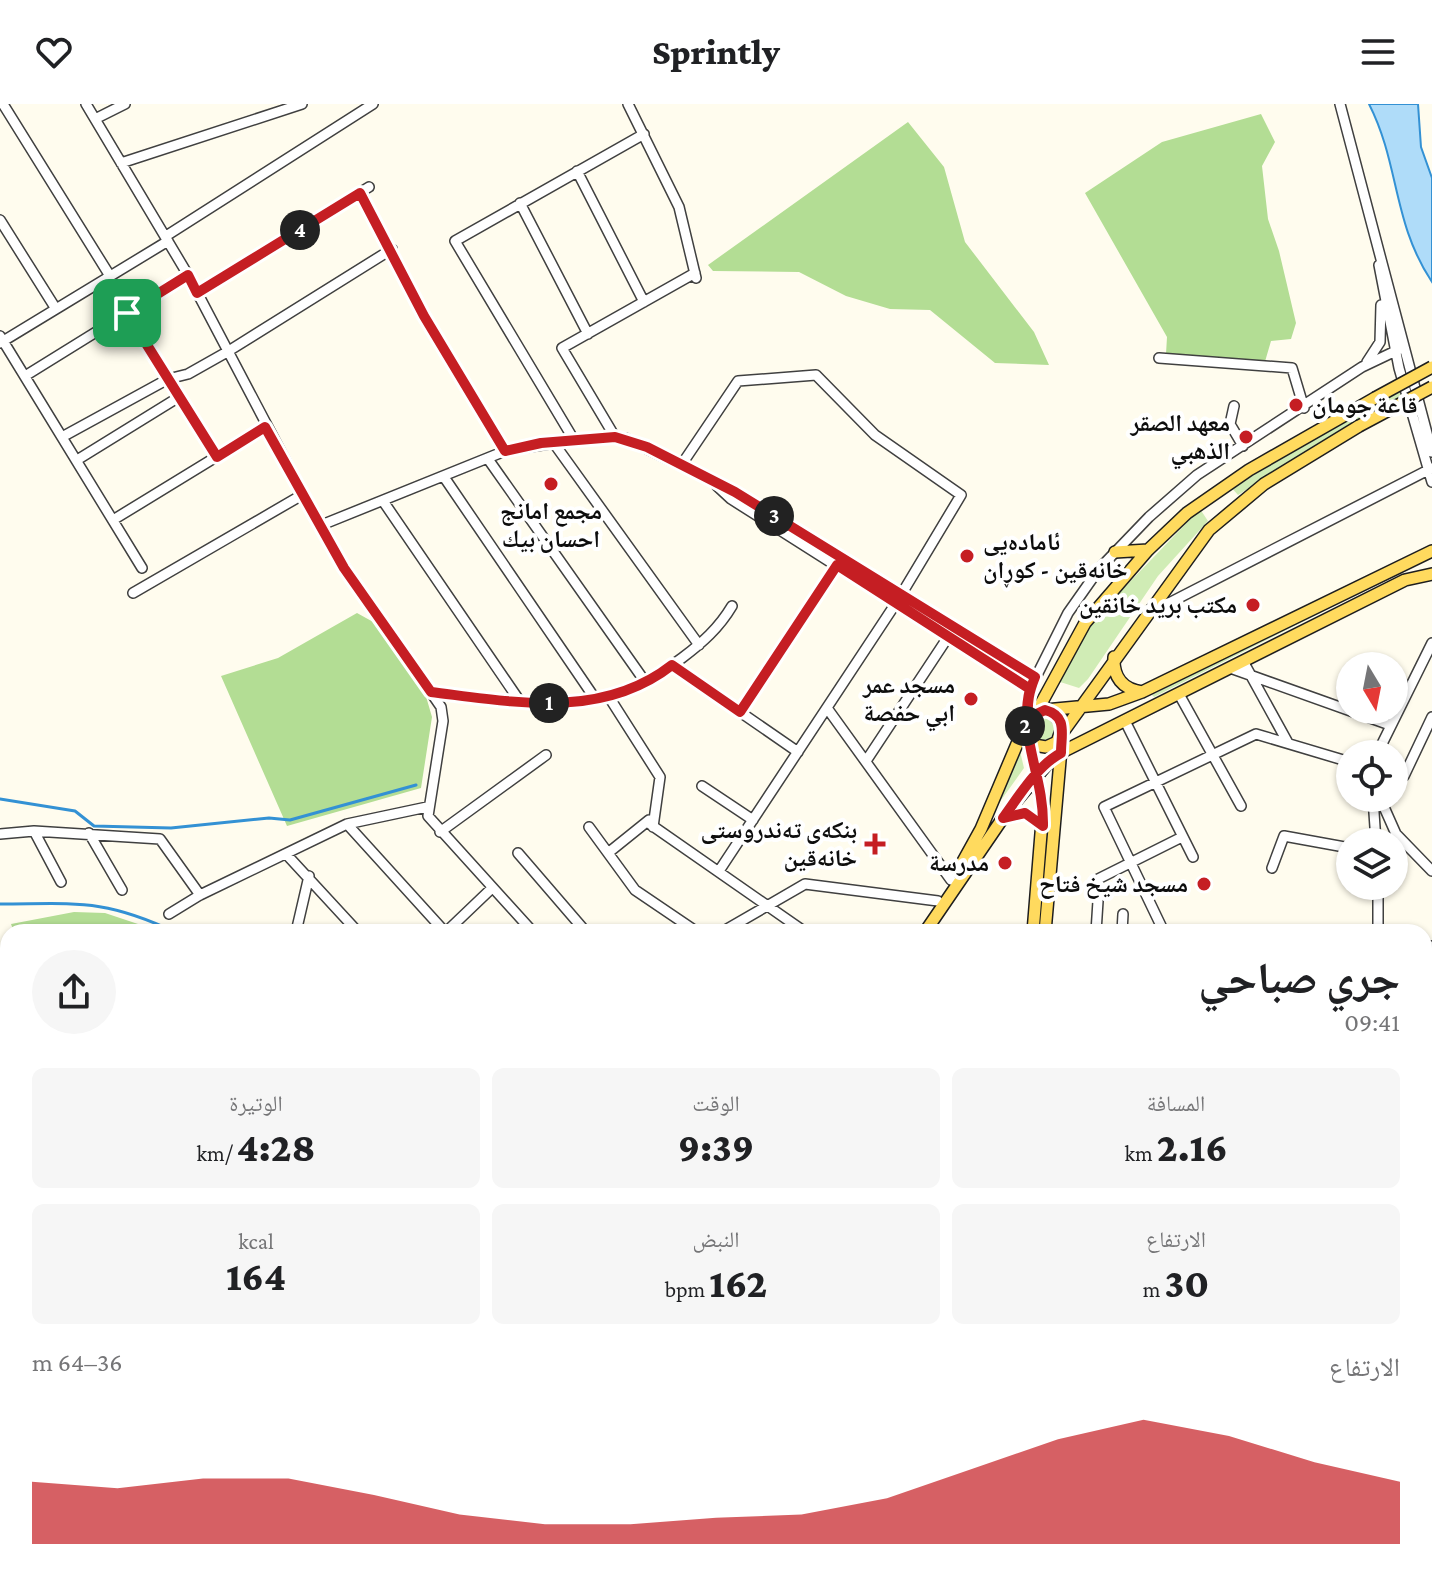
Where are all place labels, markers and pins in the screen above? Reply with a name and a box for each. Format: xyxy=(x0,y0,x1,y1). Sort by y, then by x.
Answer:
pin: 4 xyxy=(280,210,320,250)
pin xyxy=(93,279,161,347)
place label: قاعة جومان xyxy=(1312,391,1417,419)
marker: قاعة جومان xyxy=(1287,396,1305,414)
place label: معهد الصقر الذهبي xyxy=(1129,409,1230,470)
marker: معهد الصقر الذهبي xyxy=(1237,428,1255,446)
marker: مجمع امانج احسان بيك xyxy=(542,475,560,493)
pin: 3 xyxy=(754,496,794,536)
place label: مجمع امانج احسان بيك xyxy=(500,497,602,553)
place label: ئامادەیی خانەقین - کوڕان xyxy=(983,528,1128,588)
marker: ئامادەیی خانەقین - کوڕان xyxy=(958,547,976,565)
place label: مكتب بريد خانقين xyxy=(1079,591,1237,619)
marker: مكتب بريد خانقين xyxy=(1244,596,1262,614)
place label: مسجد عمر ابي حفصة xyxy=(862,671,955,732)
pin: 1 xyxy=(529,683,569,723)
marker: مسجد عمر ابي حفصة xyxy=(962,690,980,708)
pin: 2 xyxy=(1005,706,1045,746)
place label: بنکەی تەندروستی خانەقین xyxy=(700,816,857,872)
marker: بنکەی تەندروستی خانەقین xyxy=(864,833,886,855)
place label: مدرسة xyxy=(929,849,989,876)
marker: مدرسة xyxy=(996,854,1014,872)
place label: مسجد شيخ فتاح xyxy=(1039,870,1188,899)
marker: مسجد شيخ فتاح xyxy=(1195,875,1213,893)

